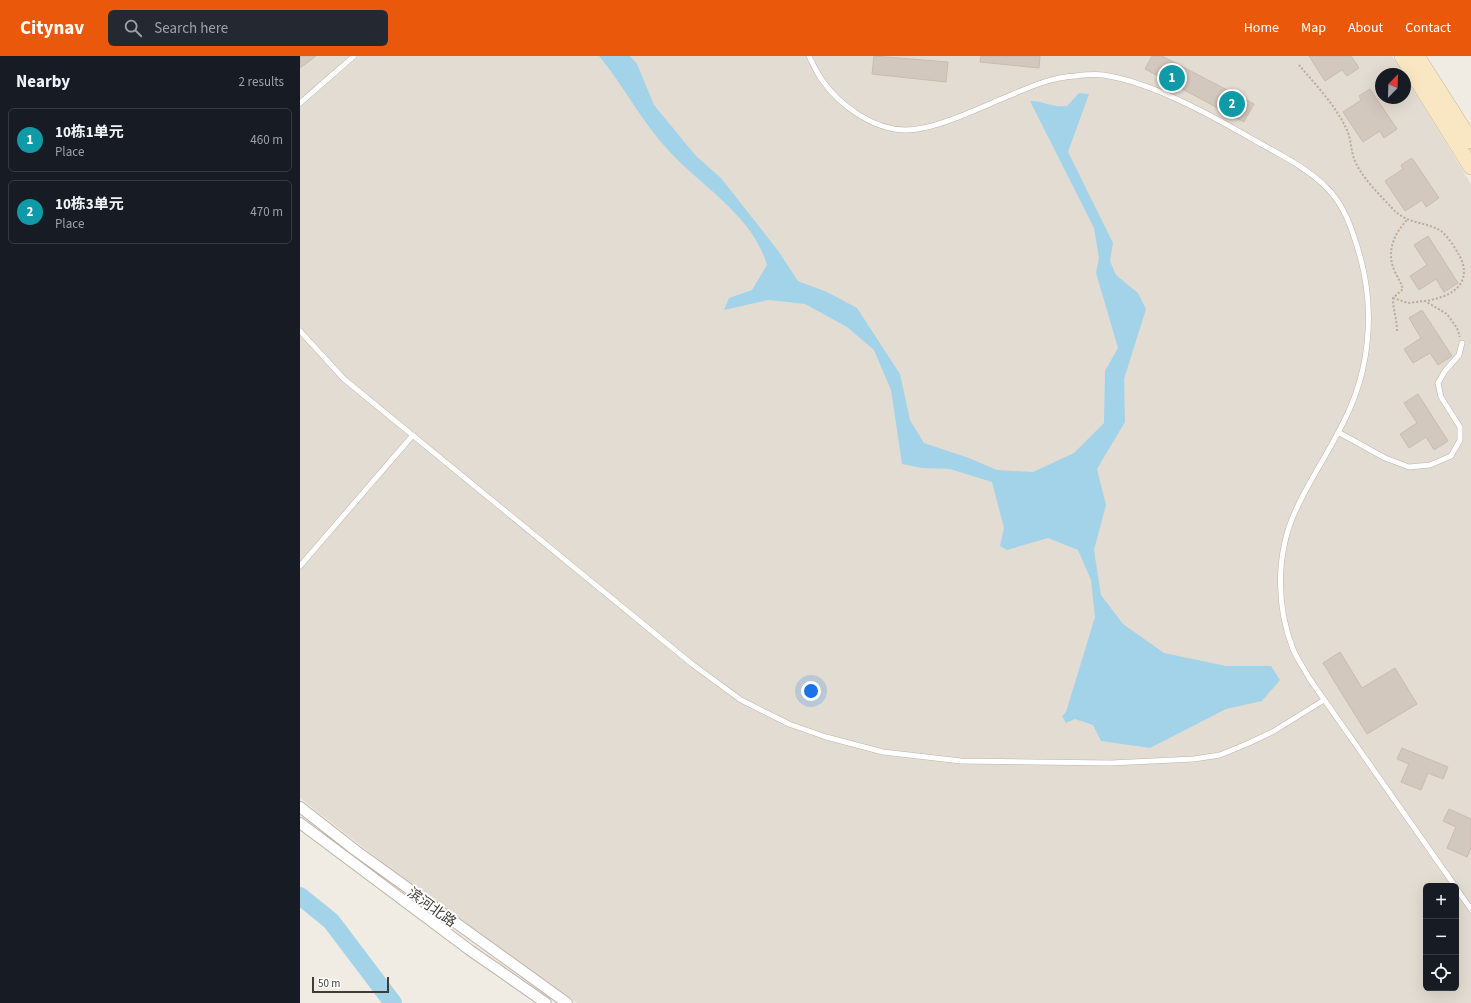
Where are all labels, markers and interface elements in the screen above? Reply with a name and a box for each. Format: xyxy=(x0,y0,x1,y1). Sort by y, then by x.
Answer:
search box xyxy=(108,10,388,46)
text: Citynav xyxy=(20,15,84,42)
icon: search xyxy=(122,17,144,39)
text: Search here xyxy=(154,18,228,39)
text: Home xyxy=(1244,18,1279,38)
text: Map xyxy=(1301,18,1326,38)
text: About xyxy=(1348,18,1383,38)
text: Contact xyxy=(1405,18,1451,38)
pin: 1 xyxy=(1159,63,1185,93)
north arrow xyxy=(1375,68,1411,104)
text: Nearby xyxy=(16,70,70,94)
text: 2 results xyxy=(239,73,284,91)
pin: 2 xyxy=(1219,89,1245,119)
text: 10栋1单元 xyxy=(55,122,124,143)
text: 1 xyxy=(27,131,33,149)
text: 460 m xyxy=(250,131,283,149)
text: Place xyxy=(55,143,84,161)
text: 10栋3单元 xyxy=(55,194,124,215)
text: 2 xyxy=(27,203,33,221)
text: 470 m xyxy=(250,203,283,221)
text: Place xyxy=(55,215,84,233)
your location xyxy=(801,681,821,701)
street label: 滨河北路 xyxy=(403,883,460,932)
map controls xyxy=(1423,883,1459,991)
button: + xyxy=(1423,883,1459,919)
button: − xyxy=(1423,919,1459,955)
button: locate xyxy=(1423,955,1459,991)
scale bar xyxy=(312,975,389,994)
text: 50 m xyxy=(318,976,340,991)

